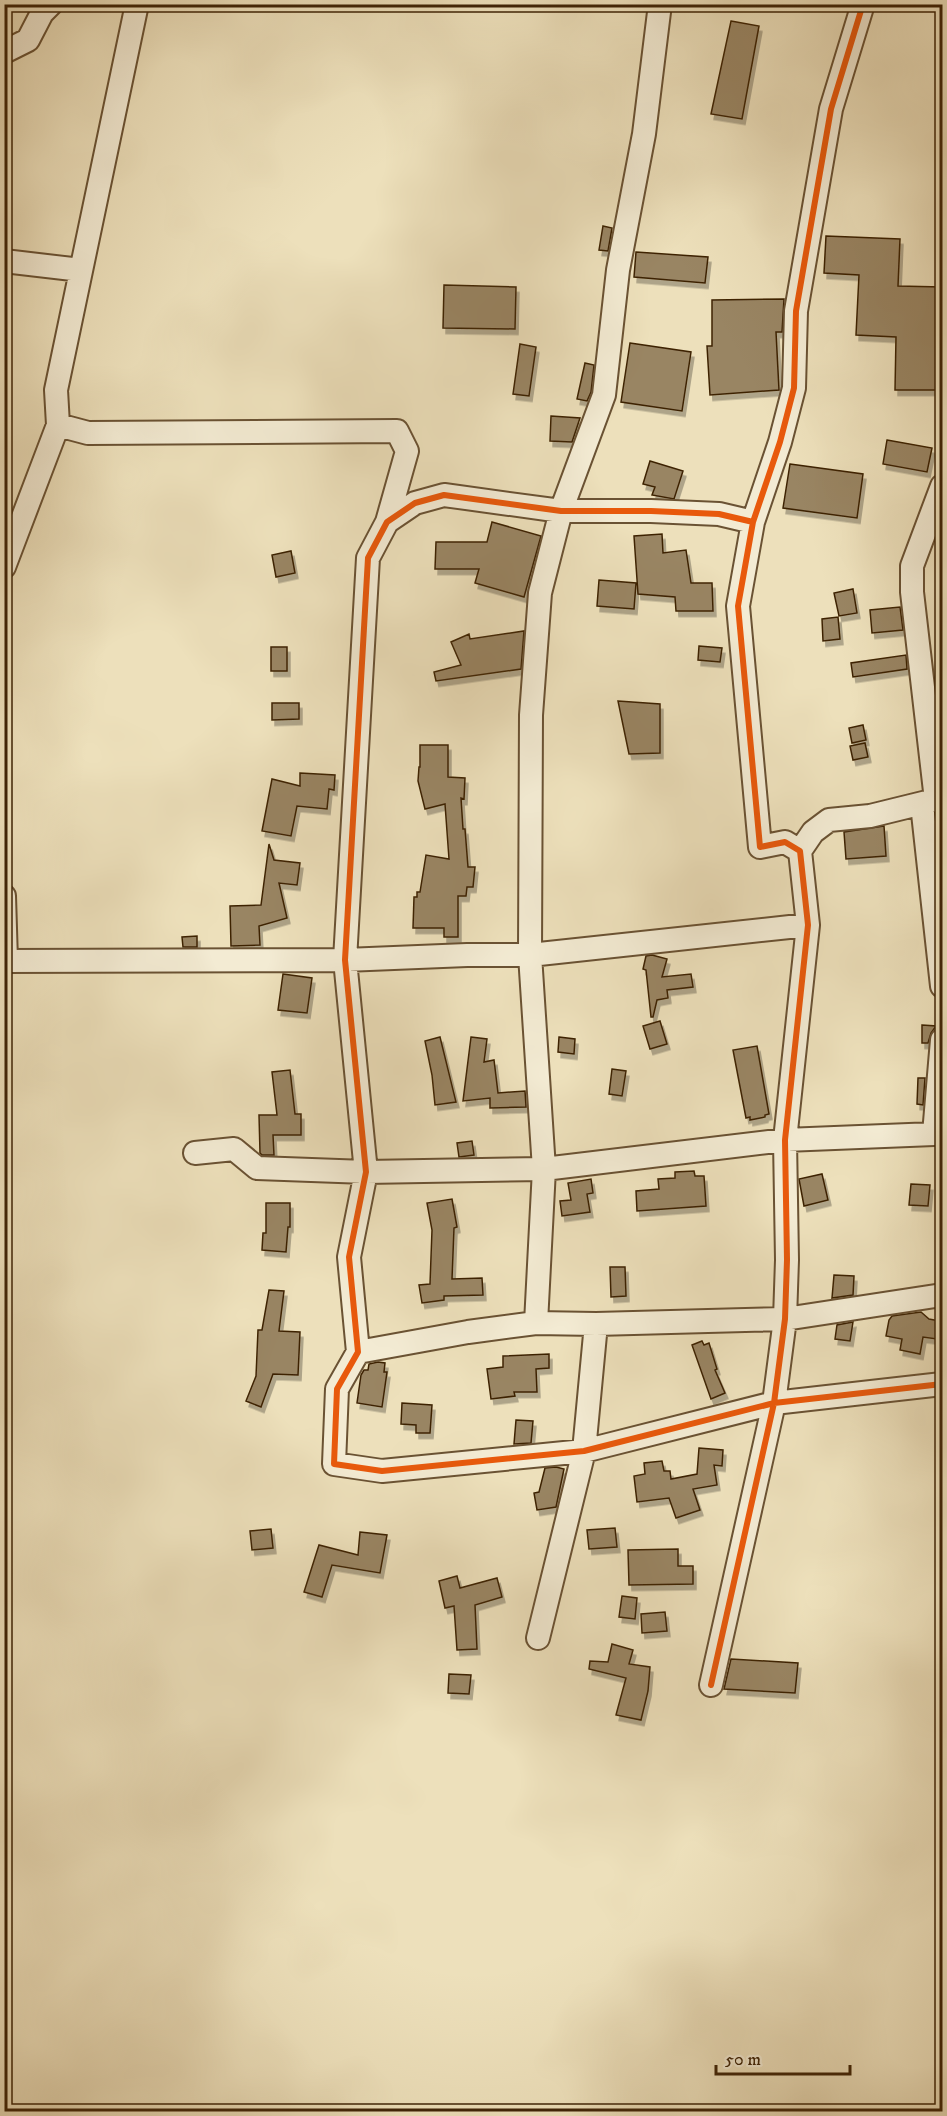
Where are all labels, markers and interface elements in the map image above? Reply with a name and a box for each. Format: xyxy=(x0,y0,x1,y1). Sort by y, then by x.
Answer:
scale bar xyxy=(716,2038,850,2076)
text: 50 m xyxy=(725,2049,761,2071)

